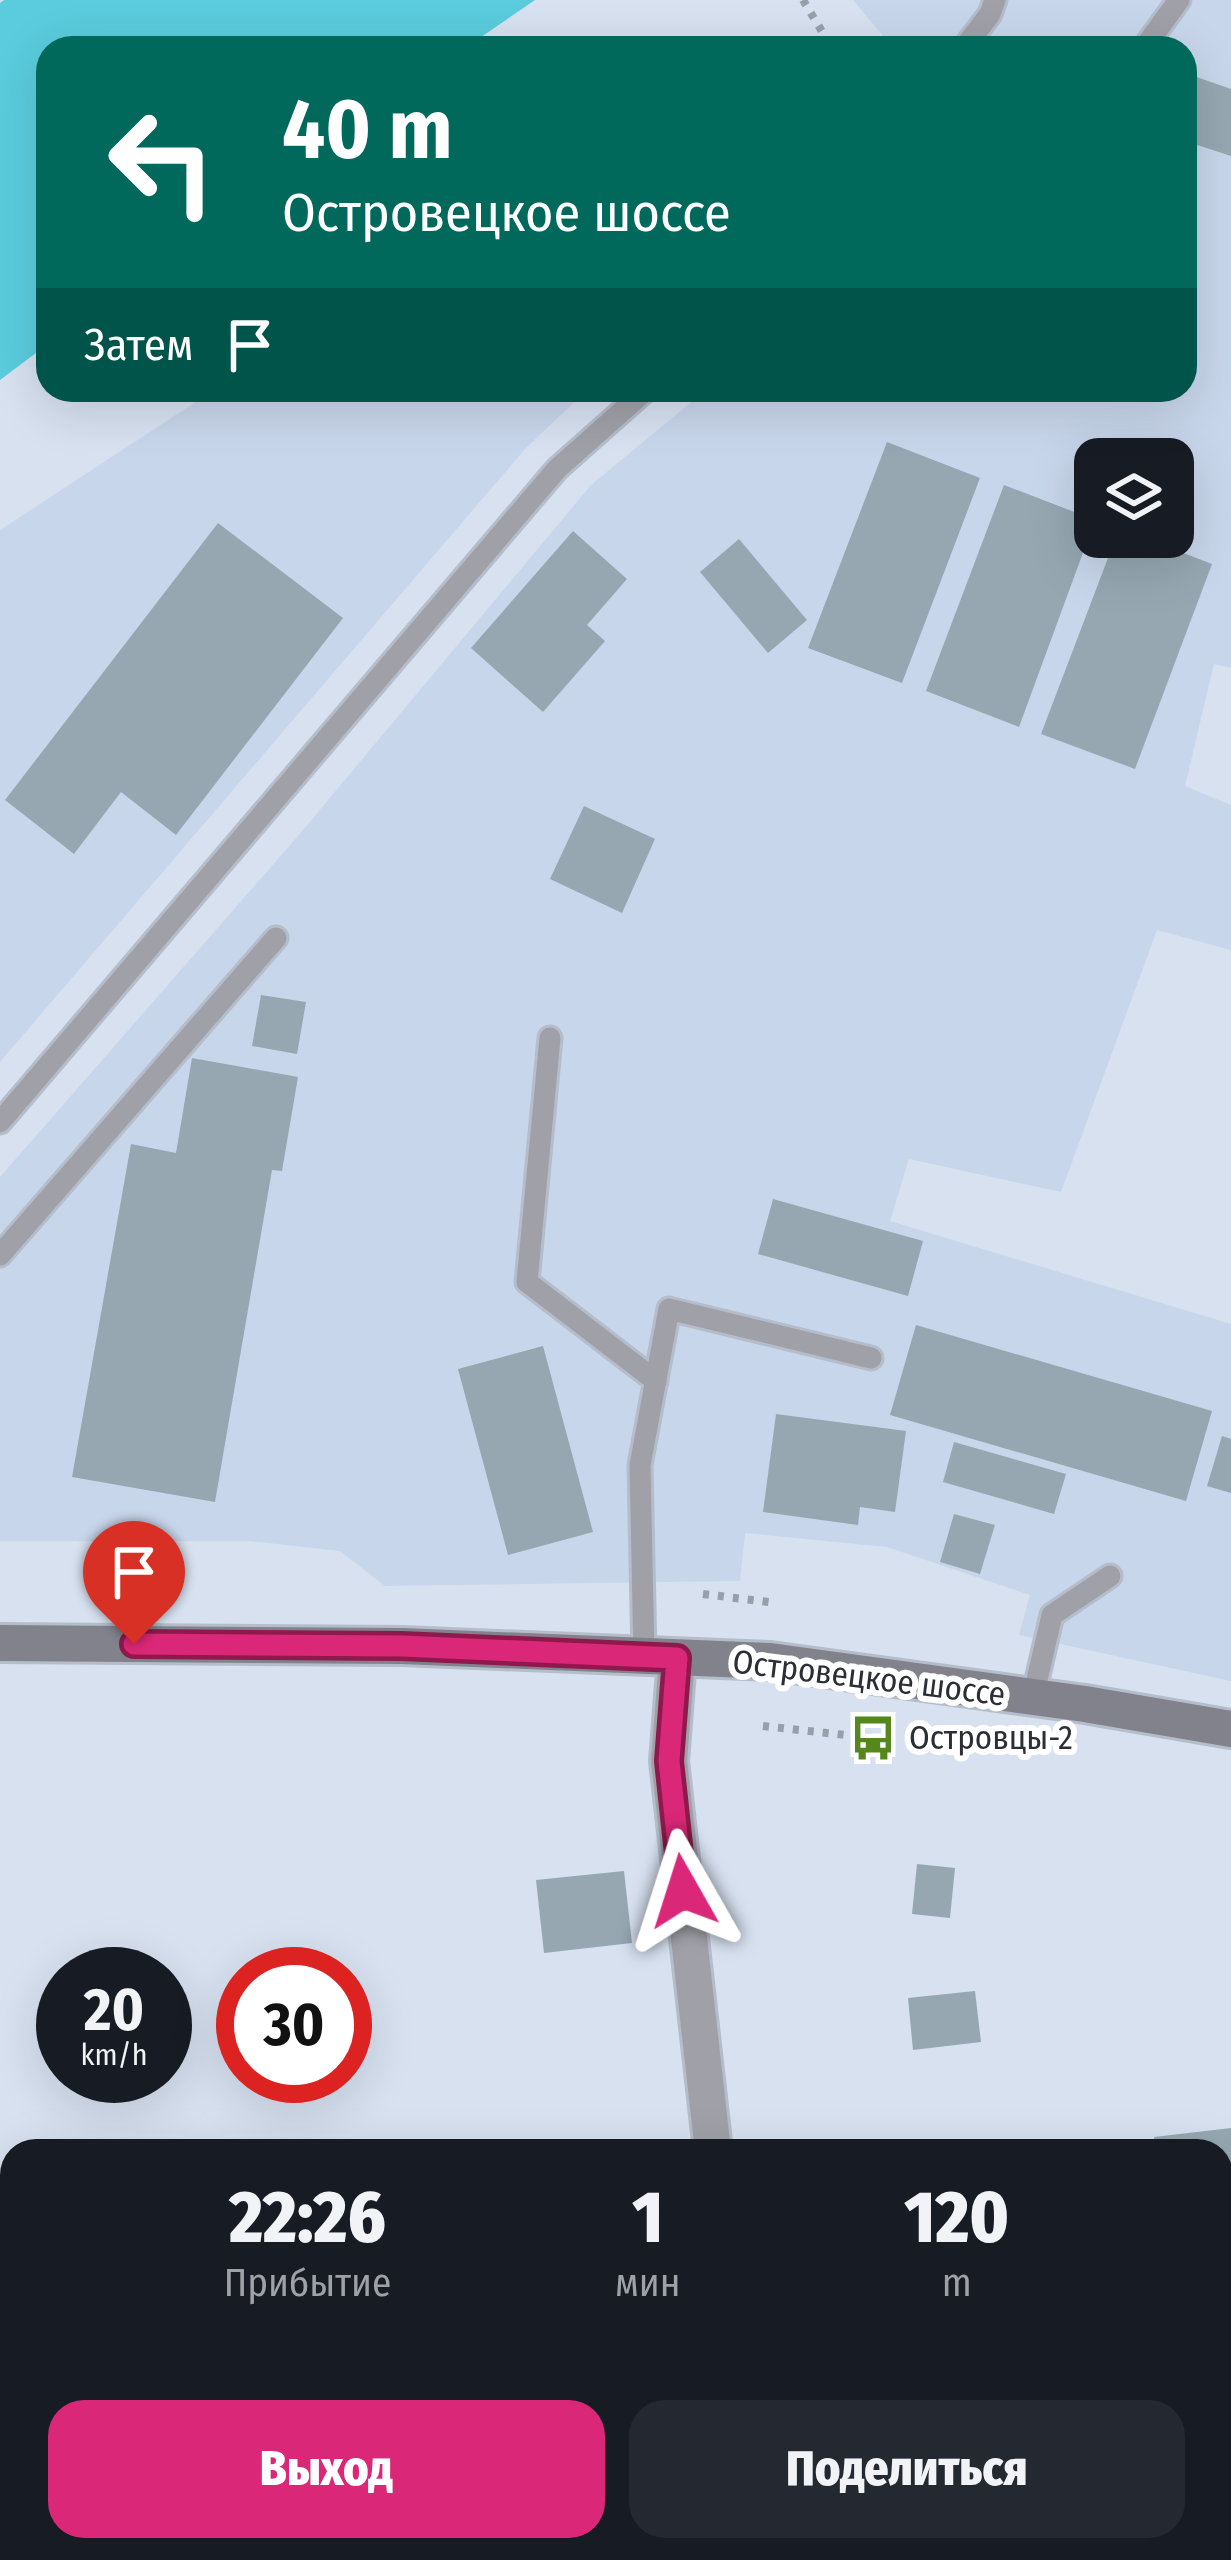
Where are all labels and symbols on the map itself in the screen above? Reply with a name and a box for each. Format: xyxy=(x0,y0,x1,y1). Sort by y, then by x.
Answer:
pin xyxy=(83,1521,185,1644)
street label: Островецкое шоссе xyxy=(730,1641,1008,1715)
bus stop icon: Островцы-2 xyxy=(848,1713,898,1763)
place label: Островцы-2 xyxy=(909,1718,1073,1758)
position arrow xyxy=(620,1828,746,1954)
speed limit sign: 30 xyxy=(216,1947,372,2103)

